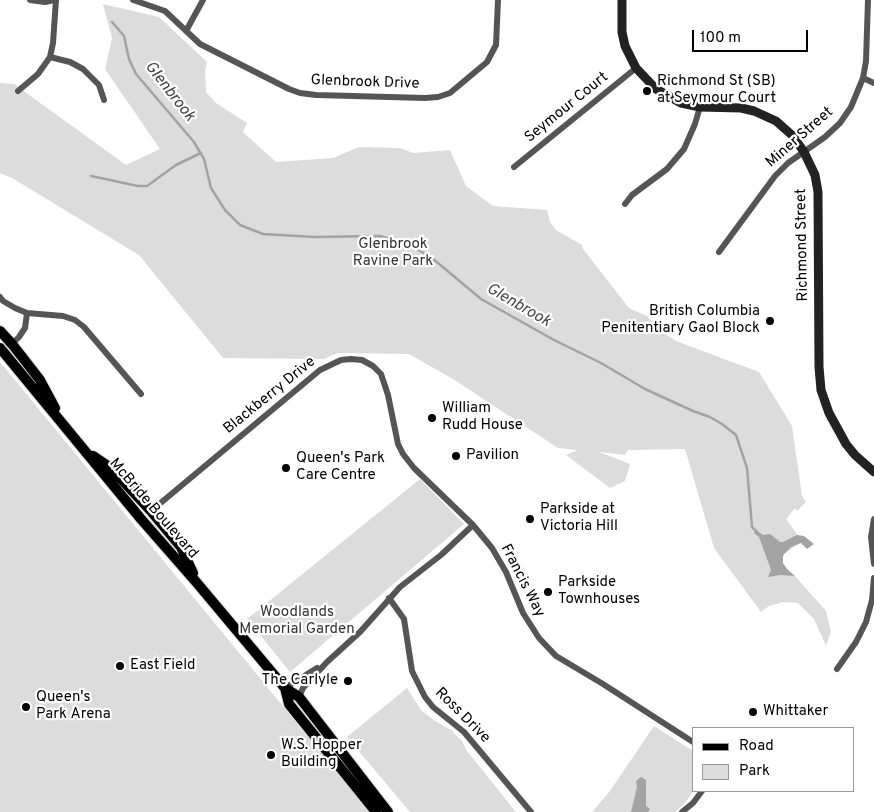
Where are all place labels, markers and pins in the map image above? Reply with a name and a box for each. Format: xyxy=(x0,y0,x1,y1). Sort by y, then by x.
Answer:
place label: Richmond St (SB) at Seymour Court xyxy=(657,73,776,108)
marker: Richmond St (SB) at Seymour Court xyxy=(641,85,653,97)
place label: British Columbia Penitentiary Gaol Block xyxy=(601,303,760,338)
marker: British Columbia Penitentiary Gaol Block xyxy=(764,315,776,327)
place label: William Rudd House xyxy=(442,400,523,435)
marker: William Rudd House xyxy=(426,412,438,424)
place label: Pavilion xyxy=(466,447,519,465)
place label: Queen's Park Care Centre xyxy=(296,450,385,485)
marker: Pavilion xyxy=(450,450,462,462)
marker: Queen's Park Care Centre xyxy=(280,462,292,474)
place label: Parkside at Victoria Hill xyxy=(540,501,618,536)
marker: Parkside at Victoria Hill xyxy=(524,513,536,525)
place label: Parkside Townhouses xyxy=(558,574,640,609)
marker: Parkside Townhouses xyxy=(542,586,554,598)
place label: East Field xyxy=(130,657,196,675)
marker: East Field xyxy=(114,660,126,672)
place label: The Carlyle xyxy=(262,672,338,690)
marker: The Carlyle xyxy=(342,675,354,687)
place label: Queen's Park Arena xyxy=(36,689,111,724)
marker: Queen's Park Arena xyxy=(20,701,32,713)
place label: Whittaker xyxy=(763,703,828,721)
marker: Whittaker xyxy=(747,706,759,718)
place label: W.S. Hopper Building xyxy=(281,737,362,772)
marker: W.S. Hopper Building xyxy=(265,749,277,761)

